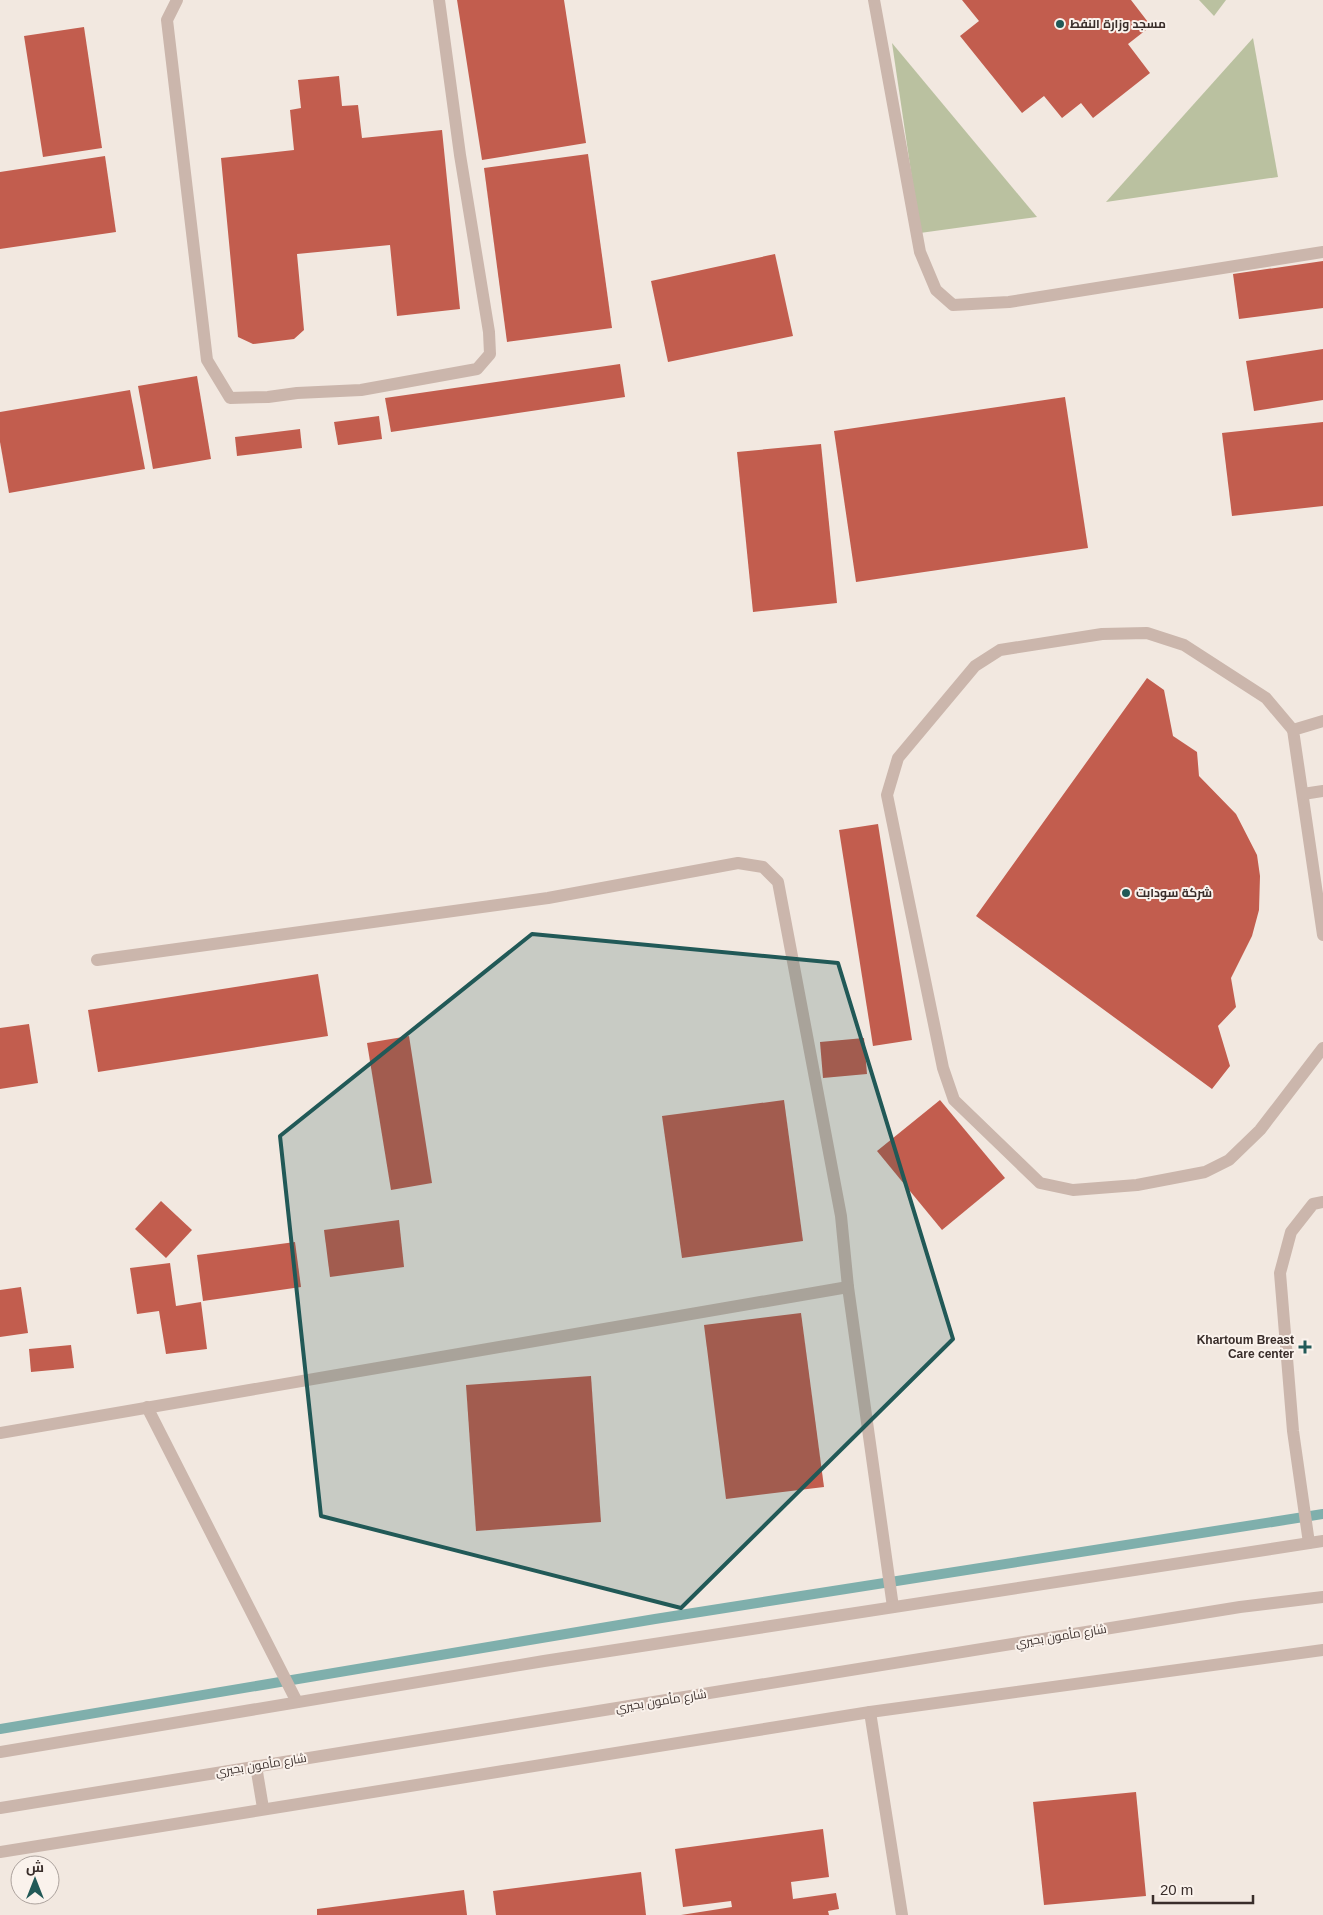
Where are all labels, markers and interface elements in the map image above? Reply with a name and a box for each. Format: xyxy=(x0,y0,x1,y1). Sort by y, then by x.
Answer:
place label: مسجد وزارة النفط xyxy=(1070,17,1166,32)
marker: مسجد وزارة النفط xyxy=(1054,18,1066,30)
place label: شركة سودابت xyxy=(1136,886,1212,901)
marker: شركة سودابت xyxy=(1120,887,1132,899)
place label: Khartoum Breast Care center xyxy=(1197,1333,1294,1361)
marker: Khartoum Breast Care center xyxy=(1298,1340,1312,1354)
street label: شارع مأمون بحيري xyxy=(1014,1621,1108,1653)
street label: شارع مأمون بحيري xyxy=(614,1686,708,1718)
street label: شارع مأمون بحيري xyxy=(214,1750,308,1782)
north arrow xyxy=(10,1855,60,1905)
text: ش xyxy=(26,1859,44,1876)
scale bar xyxy=(1153,1872,1253,1904)
text: 20 m xyxy=(1160,1881,1193,1898)

